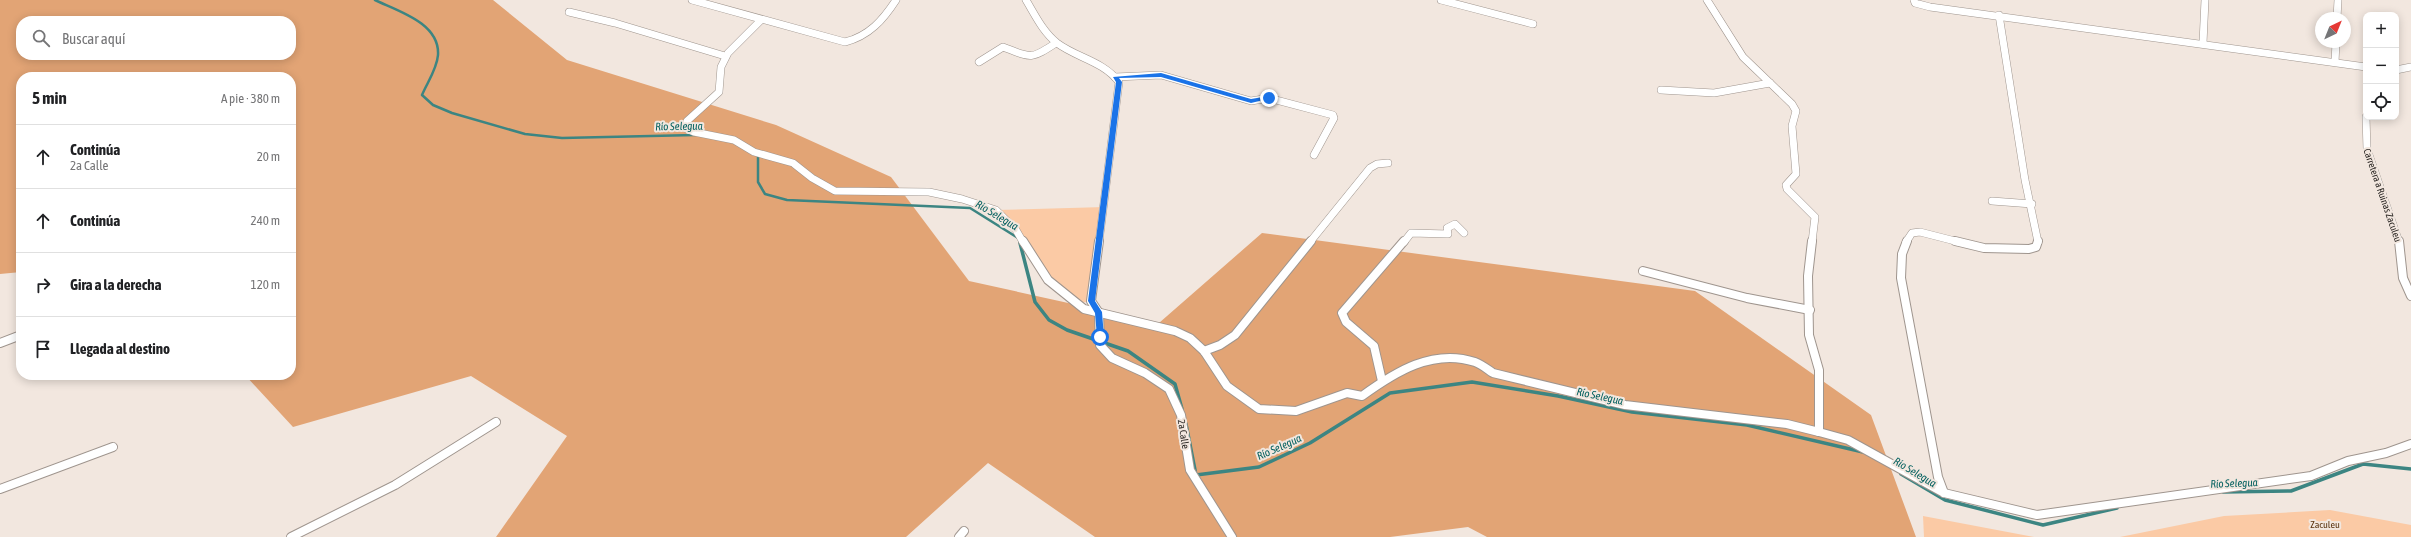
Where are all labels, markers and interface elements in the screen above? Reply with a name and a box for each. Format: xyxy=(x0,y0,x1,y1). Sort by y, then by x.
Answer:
north arrow xyxy=(2315,12,2351,48)
map controls xyxy=(2363,12,2399,120)
button: + xyxy=(2363,12,2399,48)
search box xyxy=(16,16,296,60)
icon: search xyxy=(30,27,52,49)
text: Buscar aquí xyxy=(62,30,125,47)
button: − xyxy=(2363,48,2399,84)
button: locate xyxy=(2363,84,2399,120)
text: 5 min xyxy=(32,88,67,108)
route end xyxy=(1260,89,1278,107)
text: A pie · 380 m xyxy=(221,91,280,106)
water label: Río Selegua xyxy=(655,120,703,132)
text: Continúa xyxy=(70,141,120,158)
icon: ahead xyxy=(32,146,54,168)
street label: Carretera a Ruinas Zaculeu xyxy=(2361,147,2404,243)
text: 20 m xyxy=(257,149,280,164)
text: 2a Calle xyxy=(70,158,109,173)
water label: Río Selegua xyxy=(974,198,1020,232)
icon: ahead xyxy=(32,210,54,232)
text: Continúa xyxy=(70,212,120,229)
text: 240 m xyxy=(251,213,280,228)
icon: right xyxy=(32,274,54,296)
text: Gira a la derecha xyxy=(70,276,161,293)
text: 120 m xyxy=(251,277,280,292)
route start xyxy=(1091,328,1109,346)
icon: arrive xyxy=(32,338,54,360)
text: Llegada al destino xyxy=(70,340,170,357)
water label: Río Selegua xyxy=(1576,385,1624,407)
street label: 2a Calle xyxy=(1176,419,1191,450)
water label: Río Selegua xyxy=(1255,432,1303,462)
water label: Río Selegua xyxy=(1892,455,1938,489)
water label: Río Selegua xyxy=(2210,476,2258,490)
park label: Zaculeu xyxy=(2310,519,2340,530)

